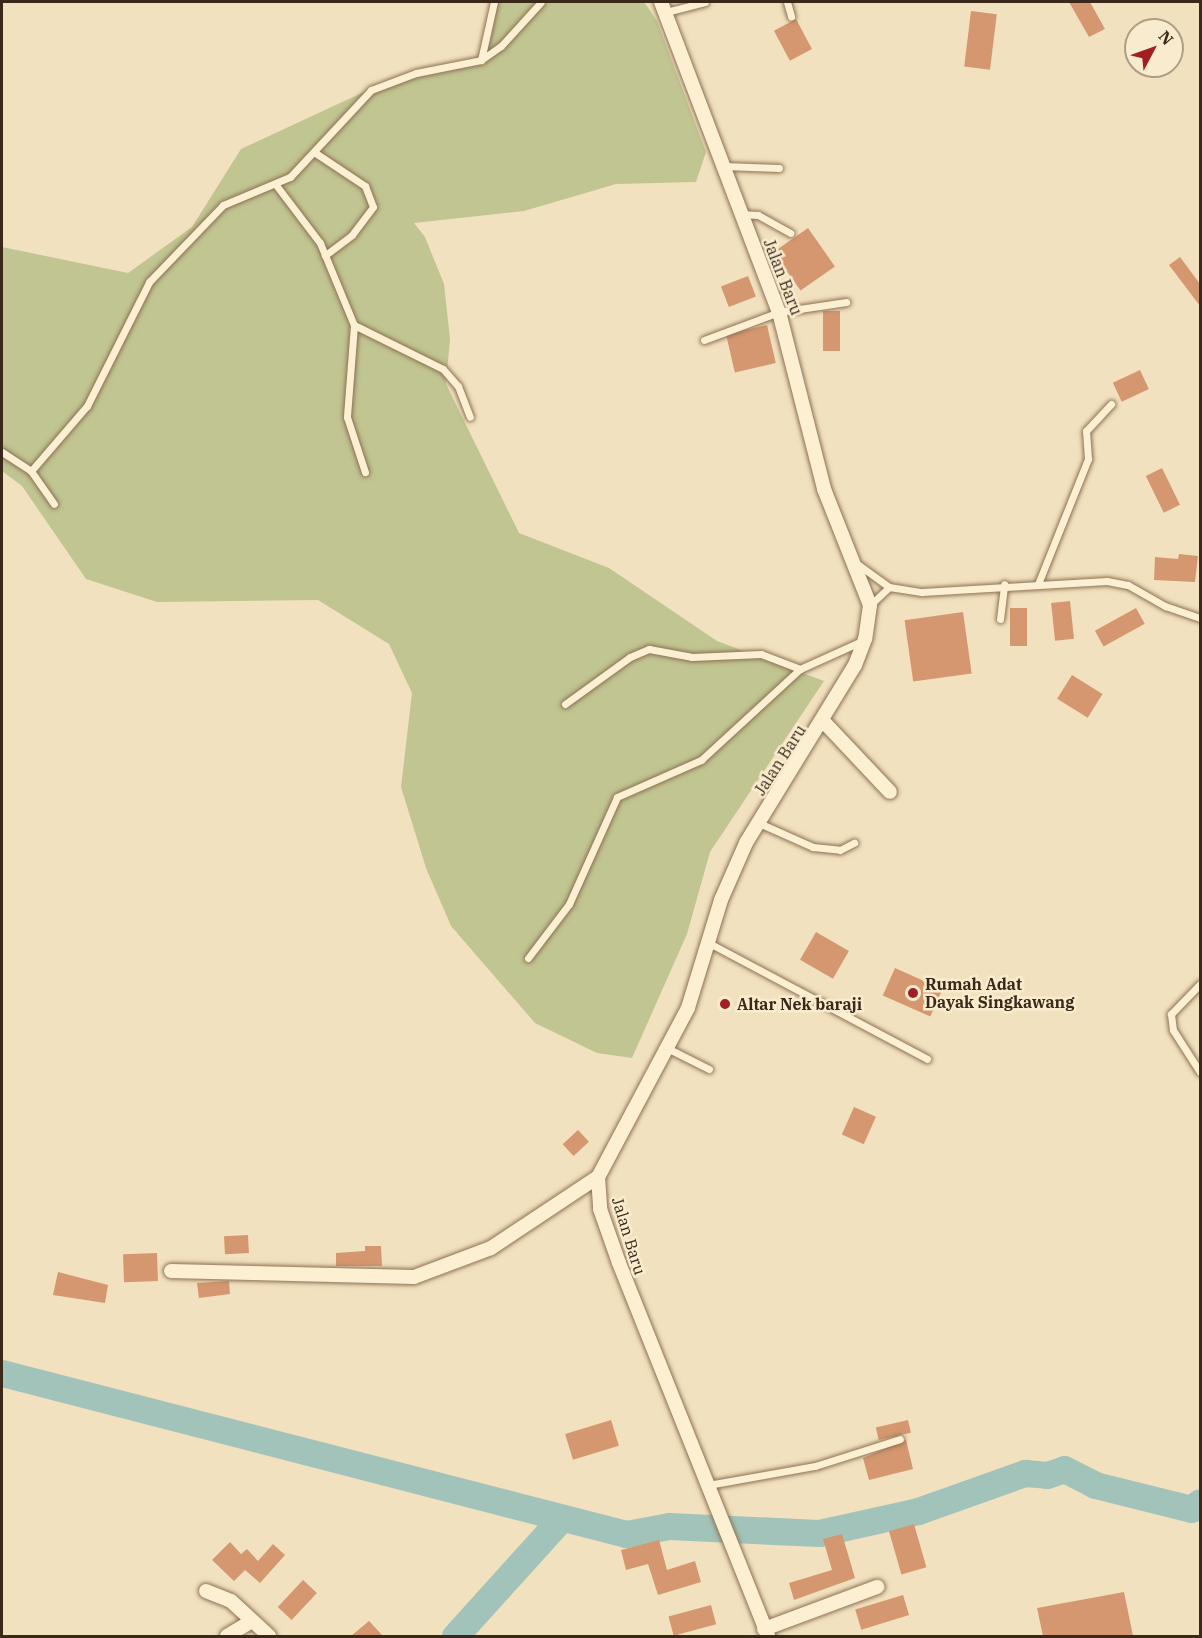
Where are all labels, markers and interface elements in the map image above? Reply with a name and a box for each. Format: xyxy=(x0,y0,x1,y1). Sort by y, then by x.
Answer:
north arrow xyxy=(1124,18,1184,78)
text: N xyxy=(1154,26,1178,49)
street label: Jalan Baru xyxy=(760,236,806,318)
street label: Jalan Baru xyxy=(750,721,810,799)
place label: Rumah Adat Dayak Singkawang xyxy=(925,974,1074,1012)
marker: Rumah Adat Dayak Singkawang xyxy=(906,986,920,1000)
place label: Altar Nek baraji xyxy=(737,994,862,1014)
marker: Altar Nek baraji xyxy=(718,997,732,1011)
street label: Jalan Baru xyxy=(608,1195,650,1277)

